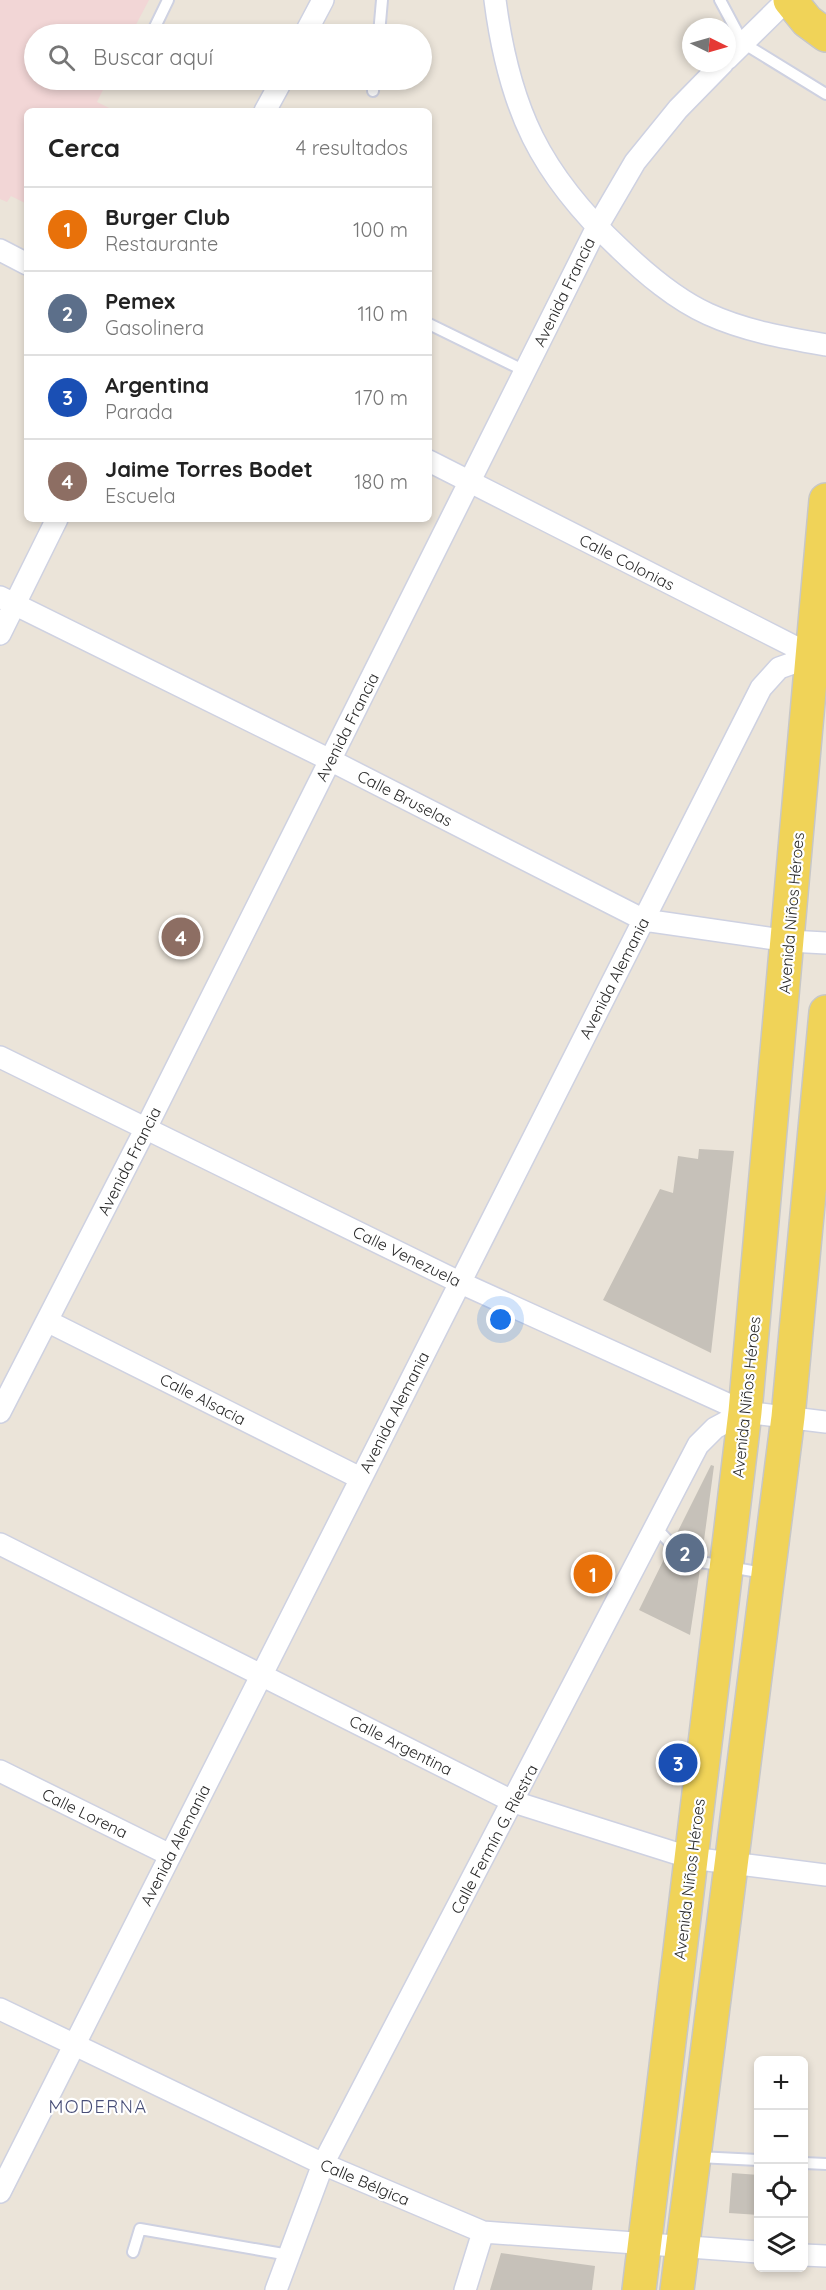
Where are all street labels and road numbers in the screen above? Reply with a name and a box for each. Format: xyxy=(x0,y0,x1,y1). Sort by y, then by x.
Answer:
street label: Avenida Francia xyxy=(529,234,599,350)
street label: Calle Colonias xyxy=(576,530,678,594)
street label: Avenida Francia xyxy=(311,669,383,785)
street label: Calle Bruselas xyxy=(354,766,456,830)
street label: Avenida Niños Héroes xyxy=(774,831,808,995)
street label: Avenida Alemania xyxy=(575,914,653,1042)
street label: Avenida Francia xyxy=(93,1103,165,1219)
street label: Calle Venezuela xyxy=(350,1221,464,1291)
street label: Avenida Niños Héroes xyxy=(728,1315,764,1479)
street label: Avenida Alemania xyxy=(355,1348,433,1476)
street label: Calle Alsacia xyxy=(157,1369,249,1429)
street label: Calle Argentina xyxy=(346,1710,456,1780)
street label: Calle Fermín G. Riestra xyxy=(446,1761,542,1917)
street label: Avenida Alemania xyxy=(136,1781,214,1909)
street label: Calle Lorena xyxy=(39,1784,131,1842)
street label: Avenida Niños Héroes xyxy=(669,1797,709,1961)
street label: Calle Bélgica xyxy=(317,2154,413,2210)

